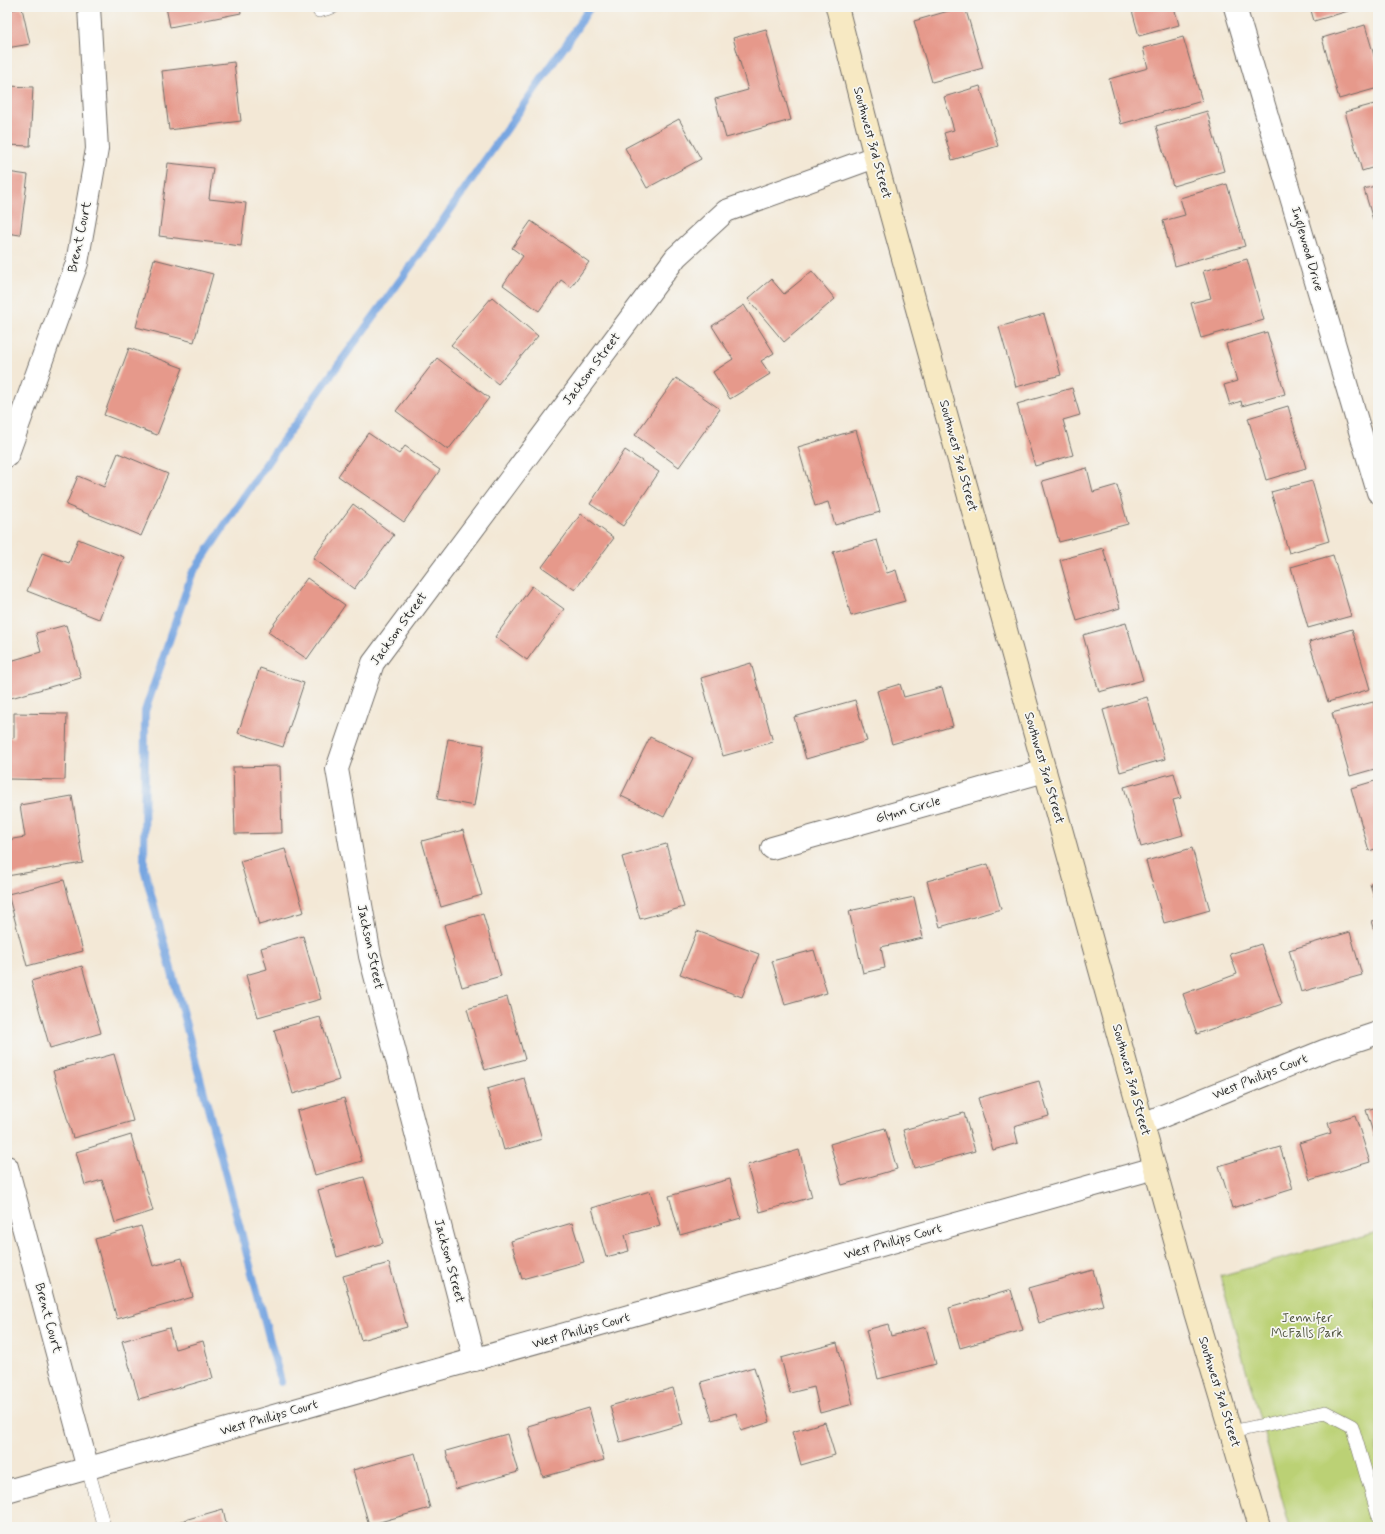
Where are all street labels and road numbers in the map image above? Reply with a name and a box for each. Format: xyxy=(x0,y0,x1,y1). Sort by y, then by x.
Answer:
street label: Southwest 3rd Street xyxy=(849,85,895,201)
street label: Brent Court xyxy=(64,200,96,274)
street label: Inglewood Drive xyxy=(1285,205,1327,294)
street label: Jackson Street xyxy=(559,329,625,409)
street label: Southwest 3rd Street xyxy=(935,398,981,514)
street label: Jackson Street xyxy=(367,589,431,669)
street label: Southwest 3rd Street xyxy=(1020,710,1068,826)
street label: Glynn Circle xyxy=(874,793,943,827)
street label: Jackson Street xyxy=(353,903,387,991)
street label: Southwest 3rd Street xyxy=(1108,1022,1154,1138)
street label: West Phillips Court xyxy=(1210,1050,1310,1104)
street label: Jackson Street xyxy=(430,1217,468,1305)
street label: West Phillips Court xyxy=(842,1220,944,1264)
street label: Brent Court xyxy=(30,1281,66,1355)
street label: West Phillips Court xyxy=(530,1309,632,1353)
street label: Southwest 3rd Street xyxy=(1194,1334,1244,1450)
street label: West Phillips Court xyxy=(218,1396,320,1440)

